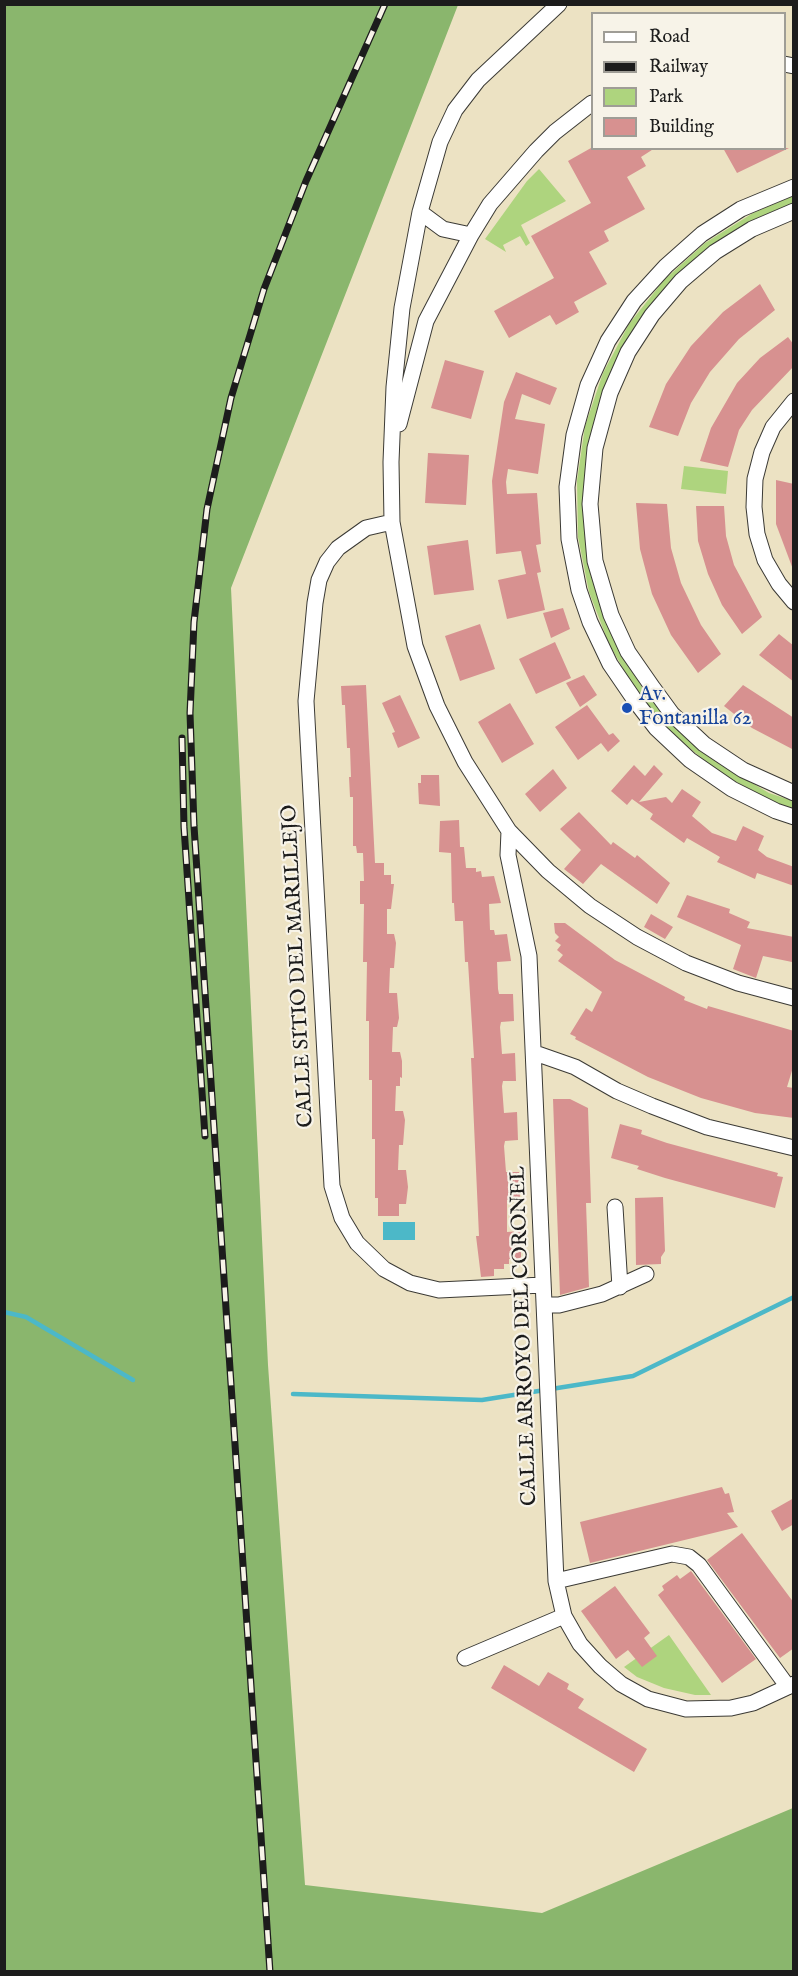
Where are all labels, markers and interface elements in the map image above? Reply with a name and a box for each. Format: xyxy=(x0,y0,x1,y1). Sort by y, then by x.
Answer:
legend xyxy=(591,12,786,150)
text: Road xyxy=(649,26,690,49)
text: Railway xyxy=(649,56,708,79)
text: Park xyxy=(649,86,683,109)
text: Building xyxy=(649,116,714,139)
place label: Av. Fontanilla 62 xyxy=(639,683,751,733)
marker: Av. Fontanilla 62 xyxy=(620,701,634,715)
street label: CALLE SITIO DEL MARILLEJO xyxy=(278,804,320,1128)
street label: CALLE ARROYO DEL CORONEL xyxy=(506,1166,544,1506)

